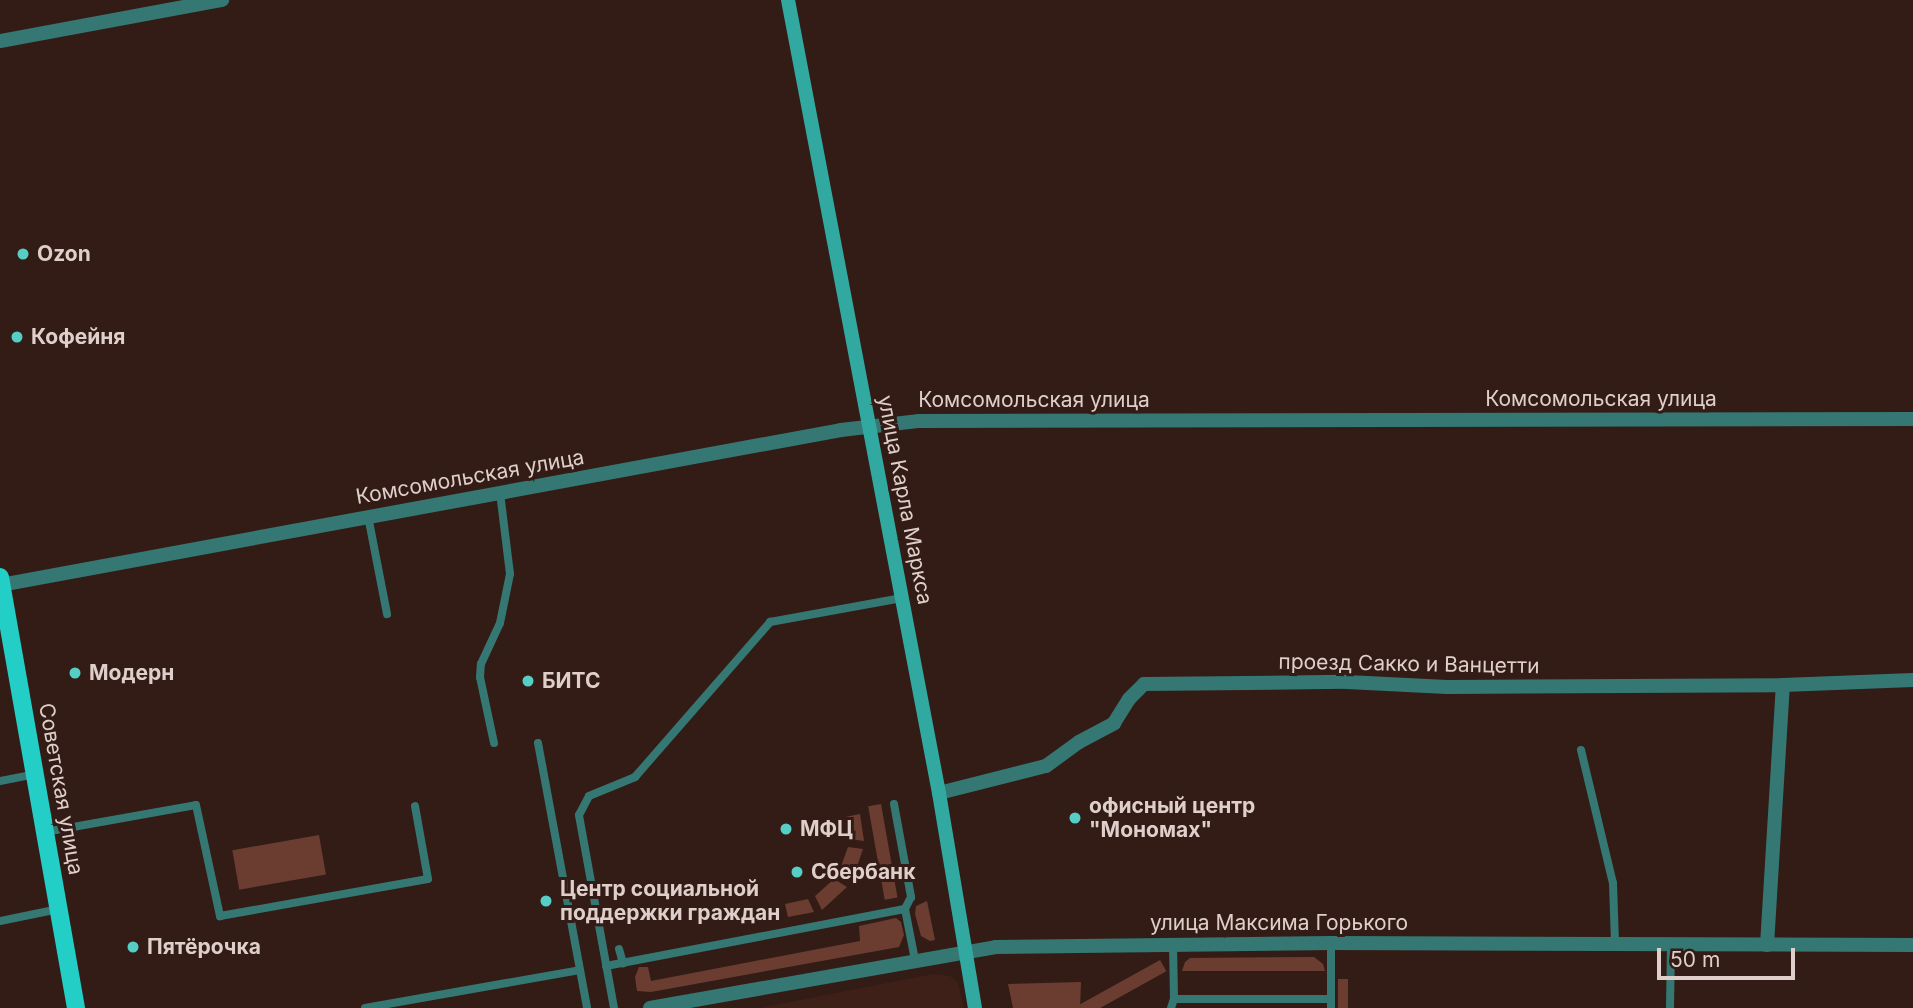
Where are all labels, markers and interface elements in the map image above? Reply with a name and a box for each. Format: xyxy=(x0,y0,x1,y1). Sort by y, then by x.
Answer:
place label: Ozon xyxy=(37,241,91,267)
marker: Ozon xyxy=(15,246,31,262)
place label: Кофейня xyxy=(31,324,125,350)
marker: Кофейня xyxy=(9,329,25,345)
street label: Комсомольская улица xyxy=(1485,386,1717,412)
street label: Комсомольская улица xyxy=(918,387,1150,413)
street label: улица Карла Маркса xyxy=(872,393,938,607)
street label: Комсомольская улица xyxy=(354,444,586,510)
street label: проезд Сакко и Ванцетти xyxy=(1278,649,1540,679)
place label: Модерн xyxy=(89,660,174,686)
marker: Модерн xyxy=(67,665,83,681)
place label: БИТС xyxy=(542,668,600,694)
marker: БИТС xyxy=(520,673,536,689)
street label: Советская улица xyxy=(33,701,89,877)
place label: офисный центр "Мономах" xyxy=(1089,793,1255,843)
marker: офисный центр "Мономах" xyxy=(1067,810,1083,826)
place label: МФЦ xyxy=(800,816,853,842)
marker: МФЦ xyxy=(778,821,794,837)
place label: Сбербанк xyxy=(811,859,915,885)
marker: Сбербанк xyxy=(789,864,805,880)
place label: Центр социальной поддержки граждан xyxy=(560,876,780,926)
marker: Центр социальной поддержки граждан xyxy=(538,893,554,909)
street label: улица Максима Горького xyxy=(1150,910,1408,936)
place label: Пятёрочка xyxy=(147,934,261,960)
scale bar xyxy=(1661,934,1799,978)
marker: Пятёрочка xyxy=(125,939,141,955)
text: 50 m xyxy=(1670,947,1720,972)

